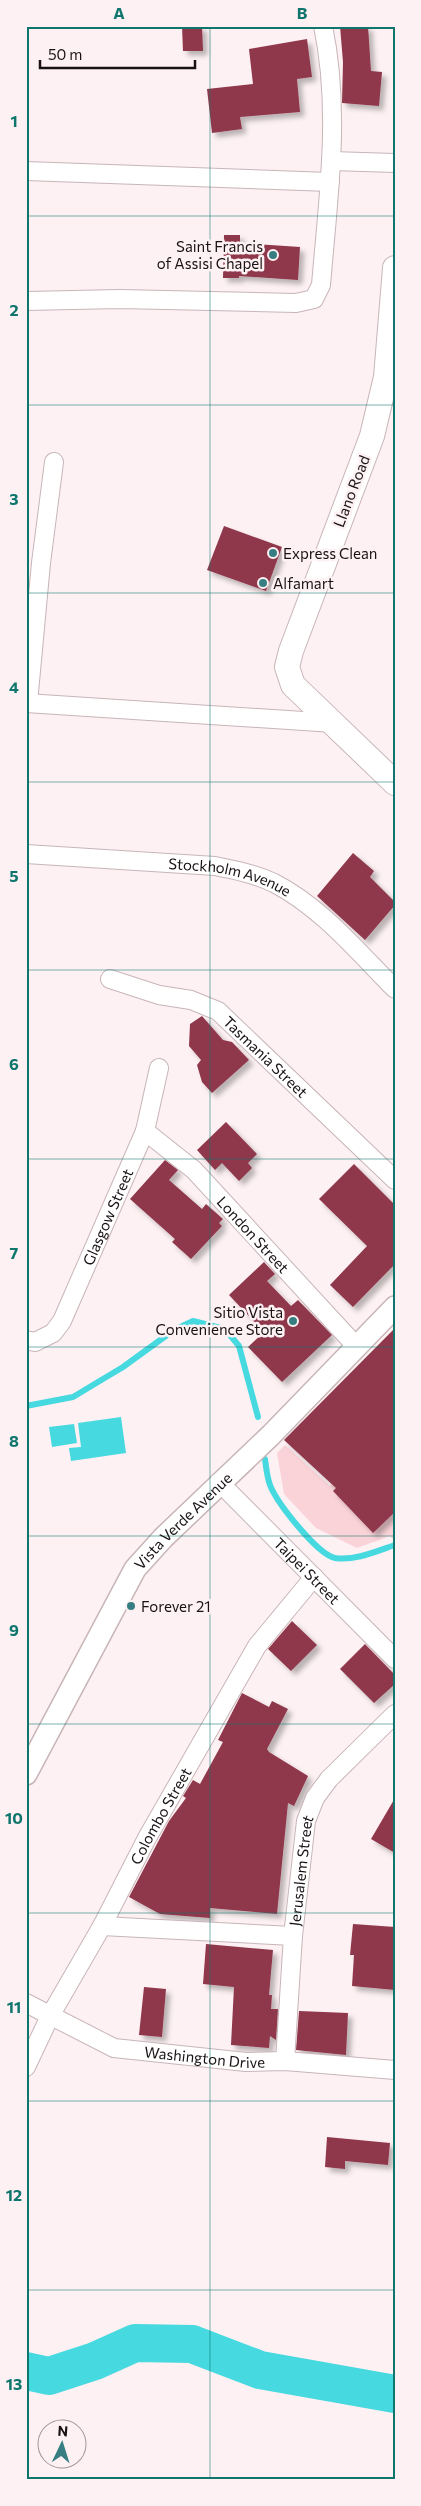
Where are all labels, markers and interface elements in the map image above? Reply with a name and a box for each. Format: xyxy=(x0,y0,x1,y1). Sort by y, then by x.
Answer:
text: A xyxy=(113,3,125,22)
text: B xyxy=(297,3,308,22)
scale bar xyxy=(40,38,195,70)
text: 50 m xyxy=(48,45,82,63)
text: 1 xyxy=(10,111,18,130)
place label: Saint Francis of Assisi Chapel xyxy=(157,237,263,272)
marker: Saint Francis of Assisi Chapel xyxy=(267,249,279,261)
text: 2 xyxy=(9,300,19,319)
street label: Llano Road xyxy=(329,452,373,530)
text: 3 xyxy=(9,489,19,508)
place label: Express Clean xyxy=(283,544,377,562)
marker: Express Clean xyxy=(267,547,279,559)
place label: Alfamart xyxy=(273,574,334,592)
marker: Alfamart xyxy=(257,577,269,589)
text: 4 xyxy=(9,677,19,696)
street label: Stockholm Avenue xyxy=(168,854,295,900)
text: 5 xyxy=(9,866,19,885)
street label: Tasmania Street xyxy=(220,1012,312,1101)
text: 6 xyxy=(9,1054,19,1073)
street label: Glasgow Street xyxy=(79,1166,136,1268)
street label: London Street xyxy=(213,1192,293,1276)
text: 7 xyxy=(10,1243,19,1262)
place label: Sitio Vista Convenience Store xyxy=(156,1303,283,1338)
marker: Sitio Vista Convenience Store xyxy=(287,1315,299,1327)
text: 8 xyxy=(9,1431,19,1450)
street label: Vista Verde Avenue xyxy=(130,1468,235,1573)
street label: Taipei Street xyxy=(270,1534,344,1607)
place label: Forever 21 xyxy=(141,1597,211,1615)
marker: Forever 21 xyxy=(125,1600,137,1612)
text: 9 xyxy=(9,1620,19,1639)
street label: Colombo Street xyxy=(126,1764,195,1867)
text: 10 xyxy=(5,1808,23,1827)
street label: Jerusalem Street xyxy=(285,1812,316,1927)
text: 11 xyxy=(7,1997,21,2016)
street label: Washington Drive xyxy=(143,2042,265,2071)
text: 12 xyxy=(6,2185,22,2204)
text: 13 xyxy=(6,2374,22,2393)
north arrow xyxy=(38,2418,88,2468)
text: N xyxy=(57,2422,69,2439)

